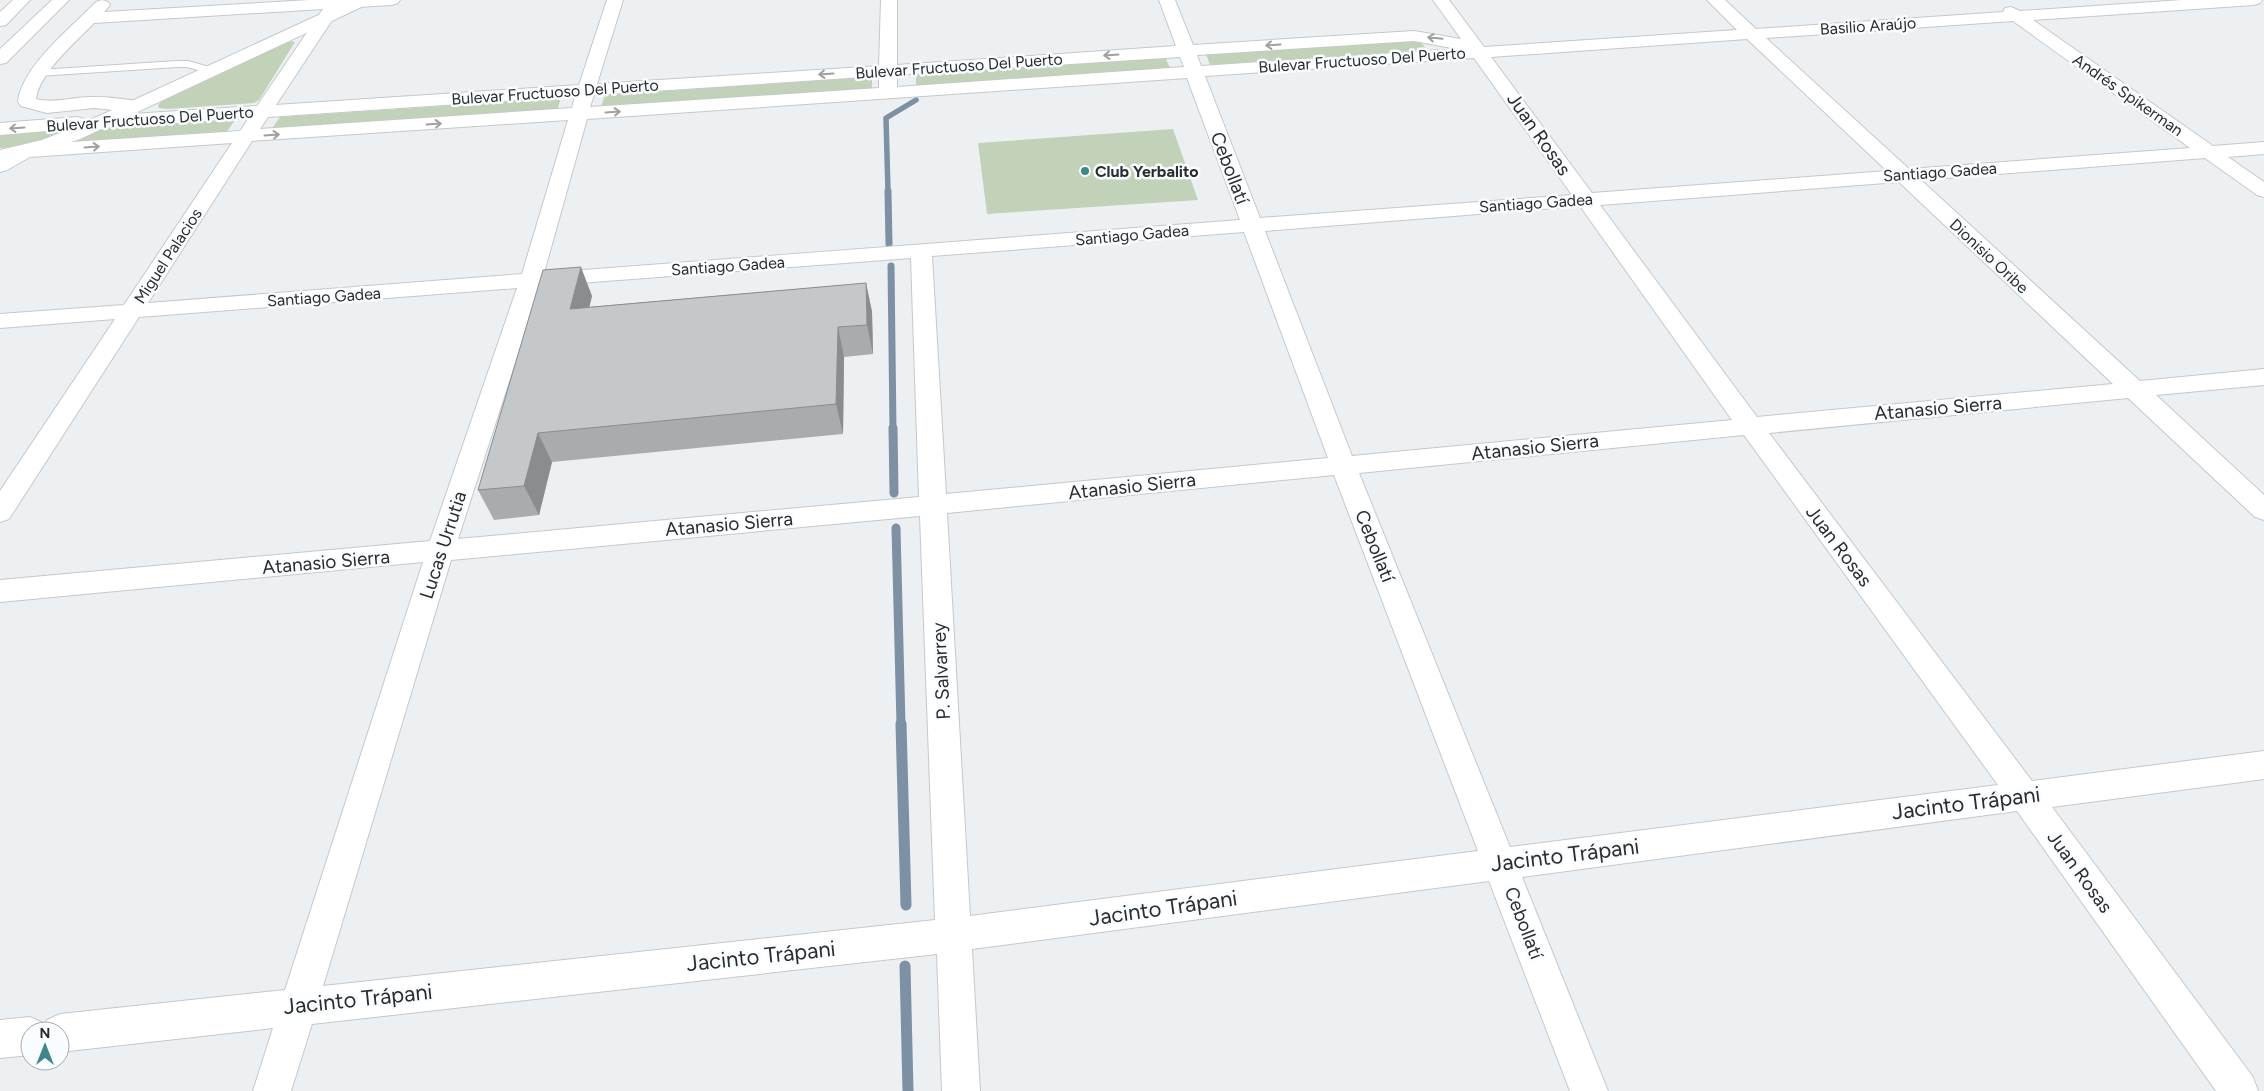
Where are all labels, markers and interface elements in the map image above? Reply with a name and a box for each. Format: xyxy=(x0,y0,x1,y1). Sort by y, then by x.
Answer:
street label: Basilio Araújo xyxy=(1819,13,1917,39)
one-way arrow xyxy=(1427,33,1443,43)
one-way arrow xyxy=(1265,41,1281,50)
street label: Bulevar Fructuoso Del Puerto xyxy=(1258,43,1466,77)
street label: Bulevar Fructuoso Del Puerto xyxy=(855,49,1063,83)
street label: Andrés Spikerman xyxy=(2069,50,2187,140)
one-way arrow xyxy=(1103,51,1119,60)
one-way arrow xyxy=(818,70,834,79)
street label: Bulevar Fructuoso Del Puerto xyxy=(451,75,659,109)
street label: Juan Rosas xyxy=(1502,88,1576,180)
street label: Bulevar Fructuoso Del Puerto xyxy=(46,102,254,136)
one-way arrow xyxy=(605,107,621,117)
one-way arrow xyxy=(425,119,441,128)
one-way arrow xyxy=(9,124,25,133)
street label: Cebollatí xyxy=(1206,128,1255,209)
one-way arrow xyxy=(263,130,279,139)
one-way arrow xyxy=(84,142,100,152)
street label: Santiago Gadea xyxy=(1882,159,1998,185)
place label: Club Yerbalito xyxy=(1095,162,1199,181)
marker: Club Yerbalito xyxy=(1079,165,1091,177)
street label: Santiago Gadea xyxy=(1478,190,1594,216)
street label: Miguel Palacios xyxy=(130,205,206,307)
street label: Dionisio Oribe xyxy=(1946,215,2032,297)
street label: Santiago Gadea xyxy=(1074,221,1190,249)
street label: Santiago Gadea xyxy=(670,253,786,279)
street label: Santiago Gadea xyxy=(266,284,382,310)
street label: Atanasio Sierra xyxy=(1873,391,2003,425)
street label: Atanasio Sierra xyxy=(1470,429,1600,465)
street label: Atanasio Sierra xyxy=(1067,468,1197,504)
street label: Lucas Urrutia xyxy=(415,488,471,602)
street label: Juan Rosas xyxy=(1801,501,1877,591)
street label: Atanasio Sierra xyxy=(664,507,794,541)
street label: Cebollatí xyxy=(1350,507,1400,587)
street label: Atanasio Sierra xyxy=(261,545,391,579)
street label: P. Salvarrey xyxy=(927,622,955,720)
street label: Jacinto Trápani xyxy=(1890,780,2042,826)
street label: Juan Rosas xyxy=(2043,827,2118,918)
street label: Jacinto Trápani xyxy=(1489,832,1641,878)
street label: Cebollatí xyxy=(1500,883,1549,964)
street label: Jacinto Trápani xyxy=(1087,884,1239,932)
street label: Jacinto Trápani xyxy=(685,935,837,977)
street label: Jacinto Trápani xyxy=(282,978,434,1020)
north arrow xyxy=(20,1021,70,1071)
text: N xyxy=(40,1025,50,1042)

